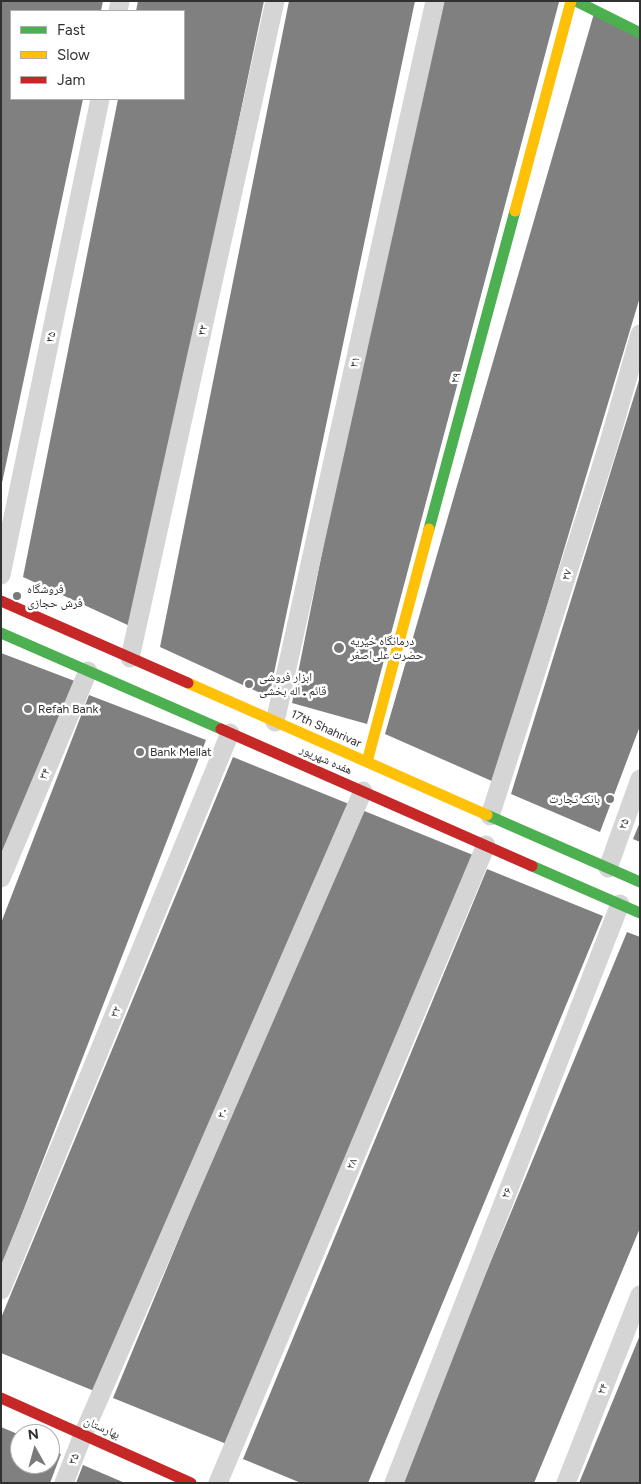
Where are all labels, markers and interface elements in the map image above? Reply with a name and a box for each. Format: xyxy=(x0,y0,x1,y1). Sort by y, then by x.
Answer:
legend xyxy=(10,10,185,100)
text: Fast xyxy=(57,21,85,39)
text: Slow xyxy=(57,46,90,64)
text: Jam xyxy=(57,71,85,89)
street label: ۳۳ xyxy=(195,323,211,337)
street label: ۳۵ xyxy=(43,330,59,344)
street label: ۳۱ xyxy=(347,355,363,369)
street label: ۲۹ xyxy=(448,371,464,385)
street label: ۲۷ xyxy=(558,568,576,582)
place label: فروشگاه فرش حجازی xyxy=(27,582,83,610)
marker: فروشگاه فرش حجازی xyxy=(11,590,23,602)
place label: درمانگاه خیریه حضرت علی‌اصغر xyxy=(350,634,423,662)
marker: درمانگاه خیریه حضرت علی‌اصغر xyxy=(332,641,346,655)
place label: ابزار فروشی قائم ـ اله بخشی xyxy=(259,670,326,698)
marker: ابزار فروشی قائم ـ اله بخشی xyxy=(243,678,255,690)
place label: Refah Bank xyxy=(38,702,98,716)
marker: Refah Bank xyxy=(22,703,34,715)
street label: 17th Shahrivar xyxy=(289,707,363,751)
street label: هفده شهریور xyxy=(298,742,354,778)
place label: Bank Mellat xyxy=(150,745,212,759)
marker: Bank Mellat xyxy=(134,746,146,758)
street label: ۳۴ xyxy=(36,766,54,782)
place label: بانک تجارت xyxy=(549,792,600,806)
marker: بانک تجارت xyxy=(604,793,616,805)
street label: ۲۵ xyxy=(615,816,633,832)
street label: ۳۲ xyxy=(107,1004,125,1020)
street label: ۳۰ xyxy=(214,1105,232,1121)
street label: ۲۸ xyxy=(343,1156,361,1172)
street label: ۲۶ xyxy=(498,1185,516,1201)
street label: ۲۴ xyxy=(594,1381,612,1397)
street label: بهارستان xyxy=(82,1414,122,1442)
north arrow xyxy=(10,1424,60,1474)
text: N xyxy=(27,1426,40,1444)
street label: ۳۵ xyxy=(65,1451,83,1467)

